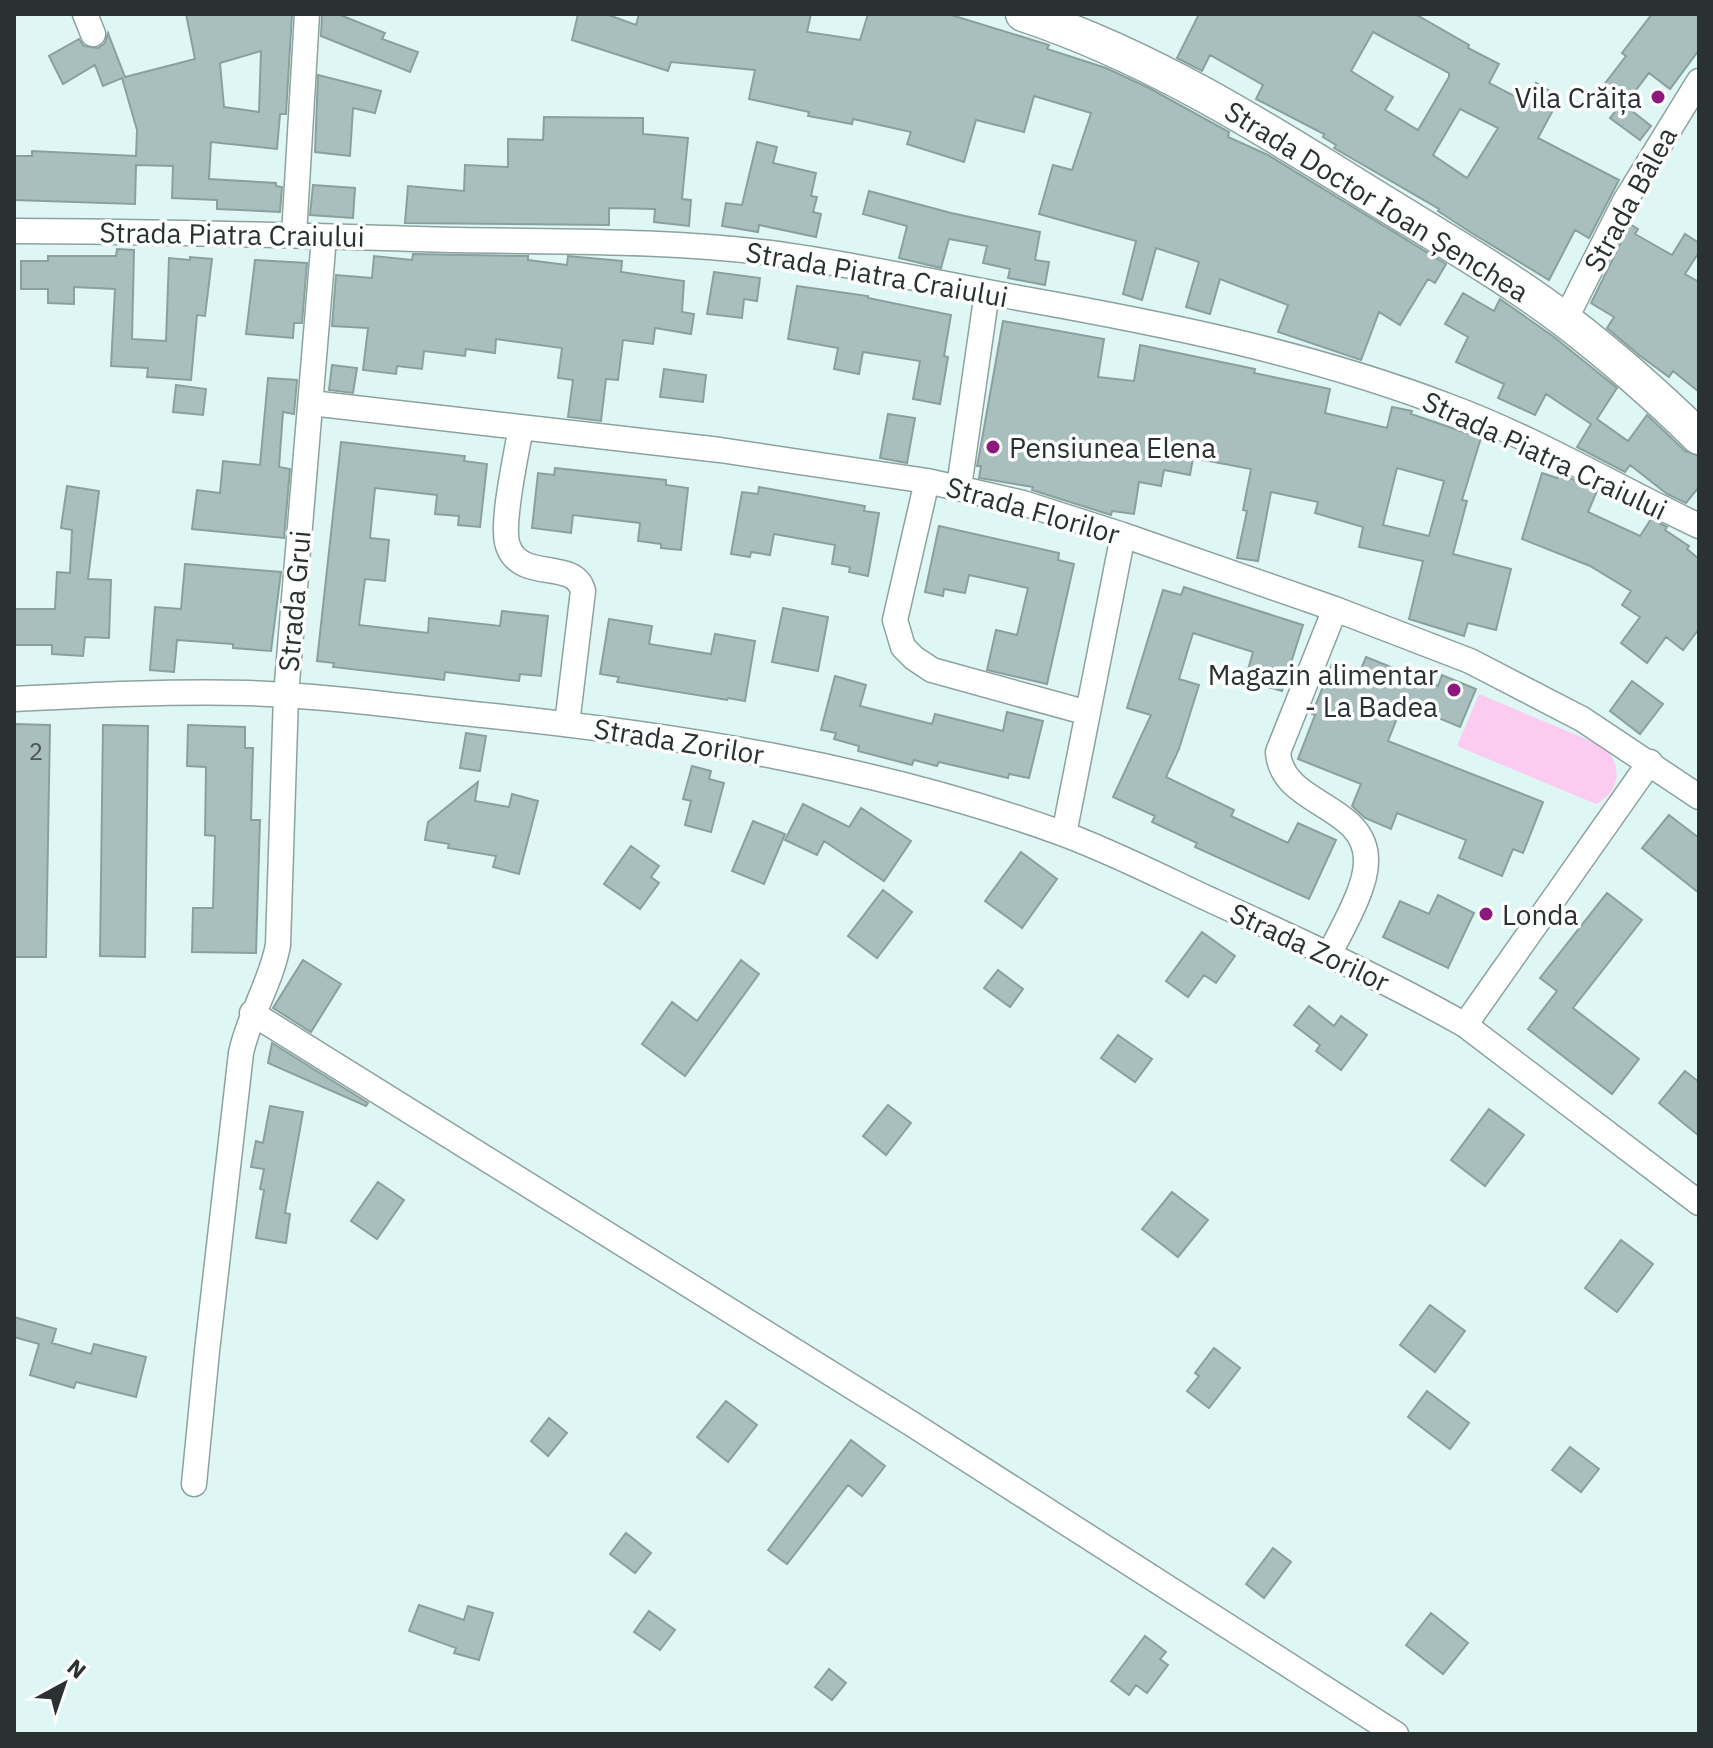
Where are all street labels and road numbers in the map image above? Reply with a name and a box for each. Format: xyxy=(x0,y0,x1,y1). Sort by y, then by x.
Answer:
street label: Strada Doctor Ioan Șenchea xyxy=(1218,92,1536,310)
street label: Strada Bâlea xyxy=(1575,120,1685,278)
street label: Strada Piatra Craiului xyxy=(99,213,365,255)
street label: Strada Piatra Craiului xyxy=(743,233,1011,315)
street label: Strada Piatra Craiului xyxy=(1417,382,1673,528)
street label: Strada Florilor xyxy=(942,468,1124,552)
street label: Strada Grui xyxy=(269,529,319,673)
street label: Strada Zorilor xyxy=(591,709,767,773)
street label: Strada Zorilor xyxy=(1224,894,1396,1000)

